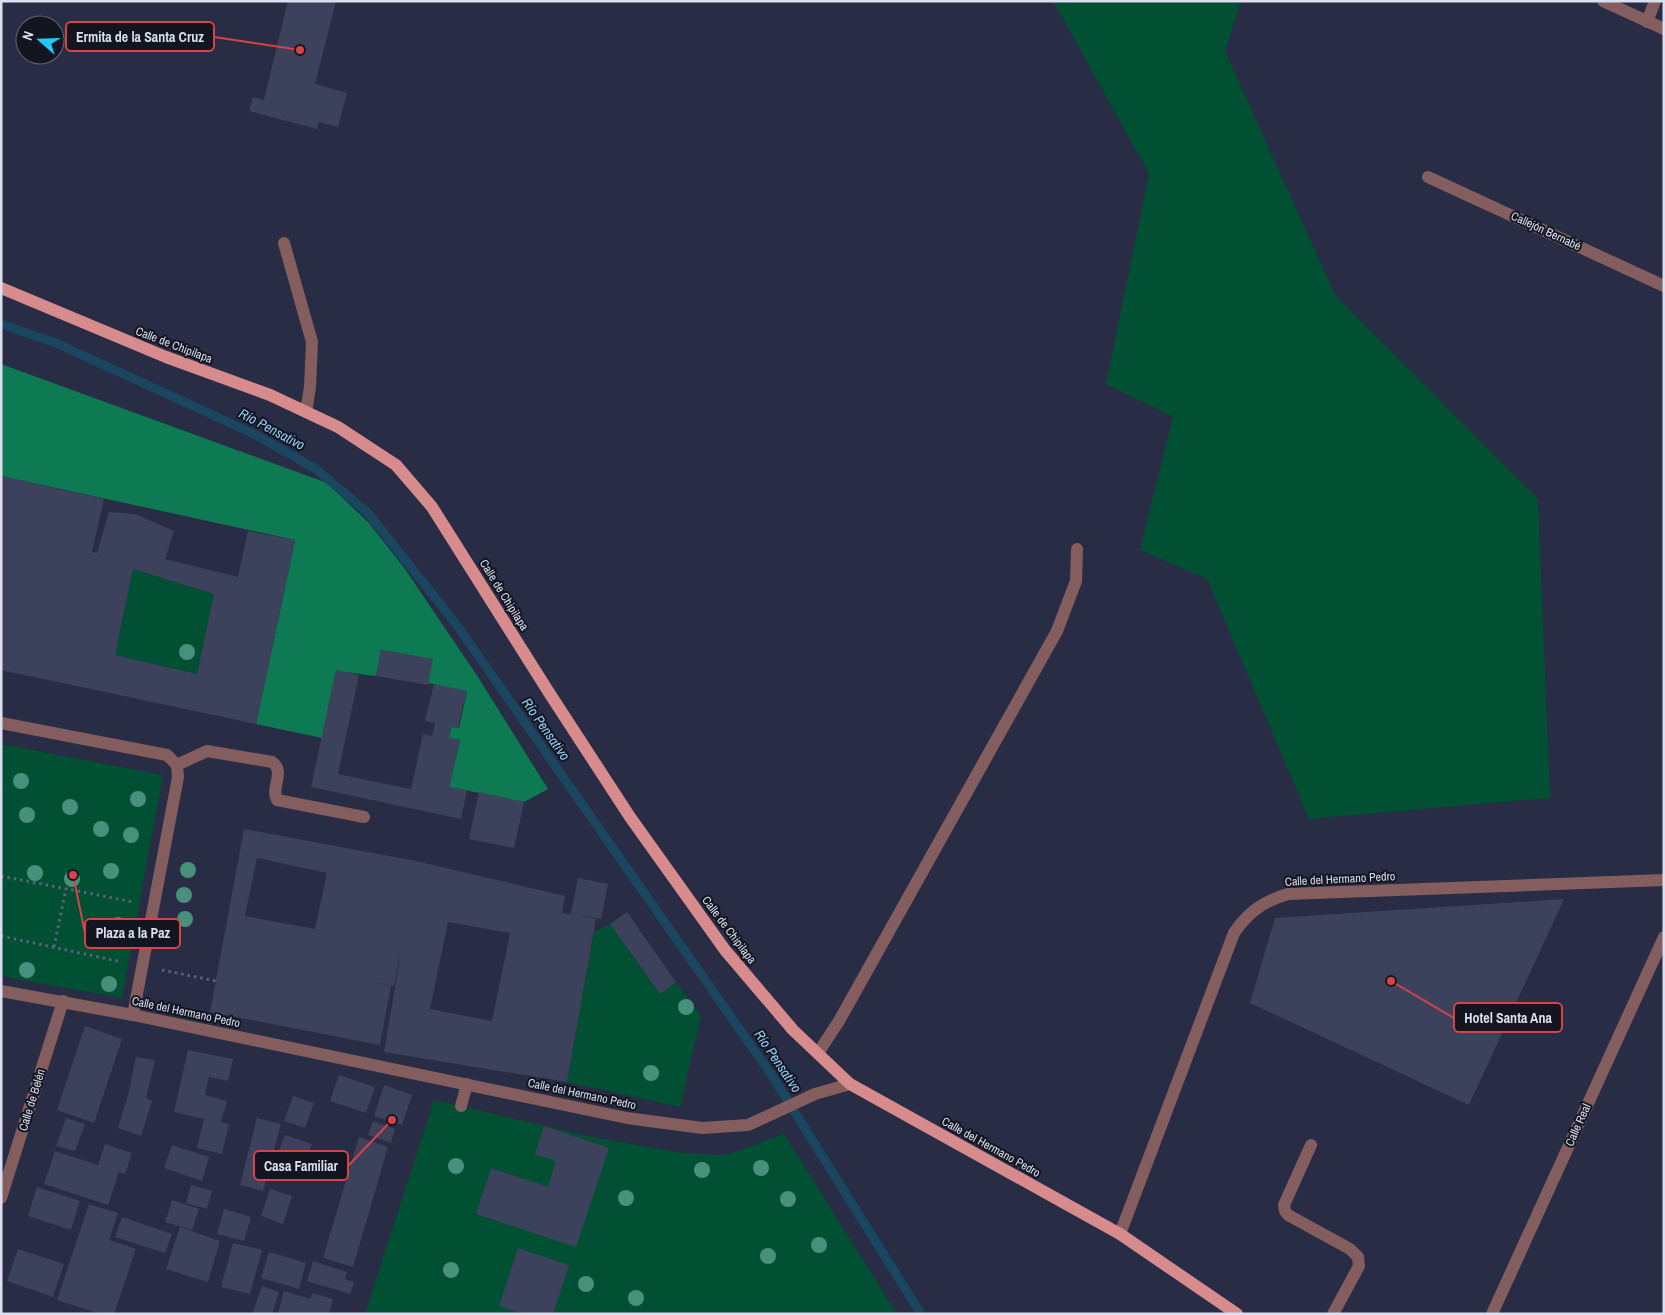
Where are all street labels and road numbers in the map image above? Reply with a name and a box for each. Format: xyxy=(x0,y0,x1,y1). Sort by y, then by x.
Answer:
street label: Callejón Bernabé xyxy=(1508,208,1584,254)
street label: Calle de Chipilapa xyxy=(133,323,215,367)
street label: Calle de Chipilapa xyxy=(476,556,533,634)
street label: Calle del Hermano Pedro xyxy=(1284,868,1396,890)
street label: Calle de Chipilapa xyxy=(698,893,760,968)
street label: Calle del Hermano Pedro xyxy=(130,993,242,1031)
street label: Calle de Belén xyxy=(15,1067,49,1133)
street label: Calle del Hermano Pedro xyxy=(526,1075,638,1113)
street label: Calle Real xyxy=(1561,1101,1595,1149)
street label: Calle del Hermano Pedro xyxy=(939,1113,1043,1181)

